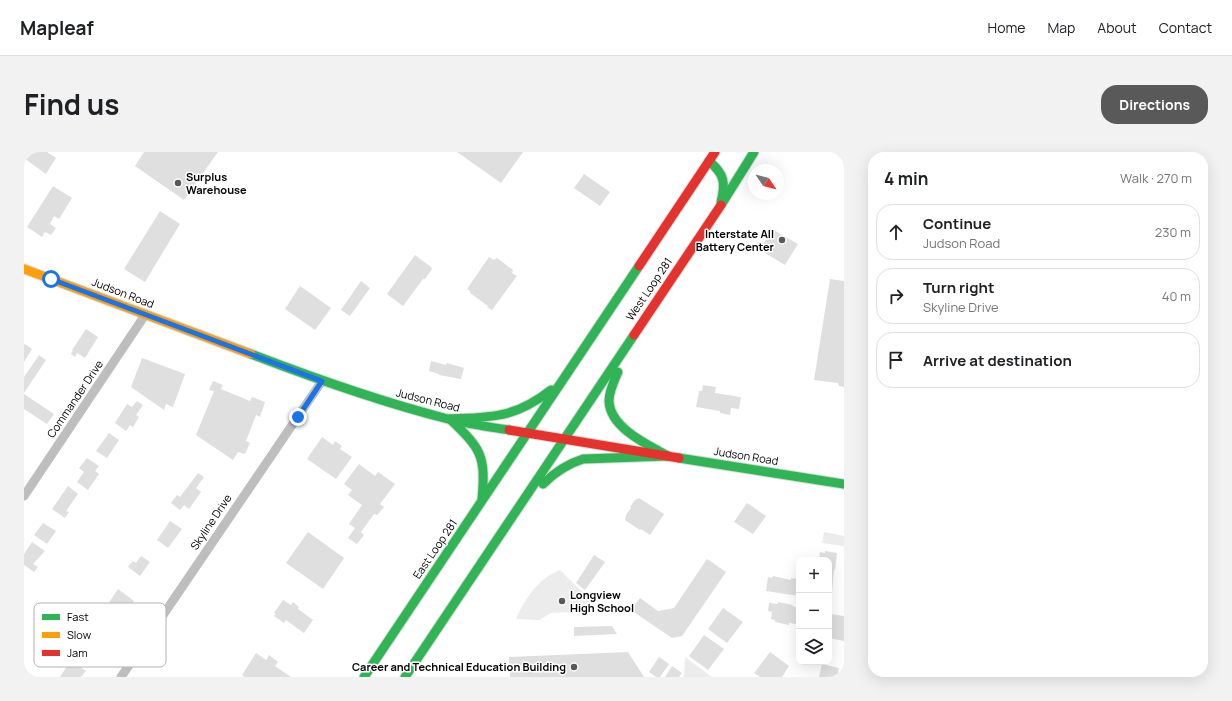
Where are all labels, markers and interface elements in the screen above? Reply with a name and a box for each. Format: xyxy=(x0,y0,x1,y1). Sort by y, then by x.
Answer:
text: Mapleaf xyxy=(20,15,94,41)
text: Home xyxy=(988,18,1025,37)
text: Map xyxy=(1047,18,1075,37)
text: About xyxy=(1097,18,1137,37)
text: Contact xyxy=(1159,18,1212,37)
text: Find us xyxy=(24,85,119,123)
button: Directions xyxy=(1101,85,1208,124)
north arrow xyxy=(748,164,784,200)
text: 4 min xyxy=(884,167,928,190)
place label: Surplus Warehouse xyxy=(186,169,247,197)
text: Walk · 270 m xyxy=(1120,169,1192,187)
marker: Surplus Warehouse xyxy=(173,178,183,188)
text: Continue xyxy=(923,213,991,234)
icon: ahead xyxy=(885,221,907,243)
text: 230 m xyxy=(1155,223,1191,241)
place label: Interstate All Battery Center xyxy=(696,226,775,254)
text: Judson Road xyxy=(923,234,1000,252)
marker: Interstate All Battery Center xyxy=(777,235,787,245)
street label: West Loop 281 xyxy=(622,254,675,323)
route start xyxy=(42,270,60,288)
street label: Judson Road xyxy=(90,274,156,311)
text: Turn right xyxy=(923,277,994,298)
icon: right xyxy=(885,285,907,307)
text: 40 m xyxy=(1162,287,1191,305)
text: Skyline Drive xyxy=(923,298,999,316)
icon: arrive xyxy=(885,349,907,371)
text: Arrive at destination xyxy=(923,350,1072,371)
street label: Commander Drive xyxy=(43,357,106,440)
street label: Judson Road xyxy=(395,384,462,415)
route end xyxy=(289,408,307,426)
street label: Judson Road xyxy=(713,443,779,468)
street label: Skyline Drive xyxy=(186,491,235,552)
street label: East Loop 281 xyxy=(409,516,460,582)
map controls xyxy=(796,557,832,665)
button: + xyxy=(796,557,832,593)
place label: Longview High School xyxy=(570,587,634,615)
button: − xyxy=(796,593,832,629)
marker: Longview High School xyxy=(557,596,567,606)
legend xyxy=(34,603,166,667)
text: Fast xyxy=(67,609,89,624)
text: Slow xyxy=(67,627,92,642)
button: layers xyxy=(796,629,832,665)
text: Jam xyxy=(67,645,88,660)
place label: Career and Technical Education Building xyxy=(352,659,566,674)
marker: Career and Technical Education Building xyxy=(569,662,579,672)

